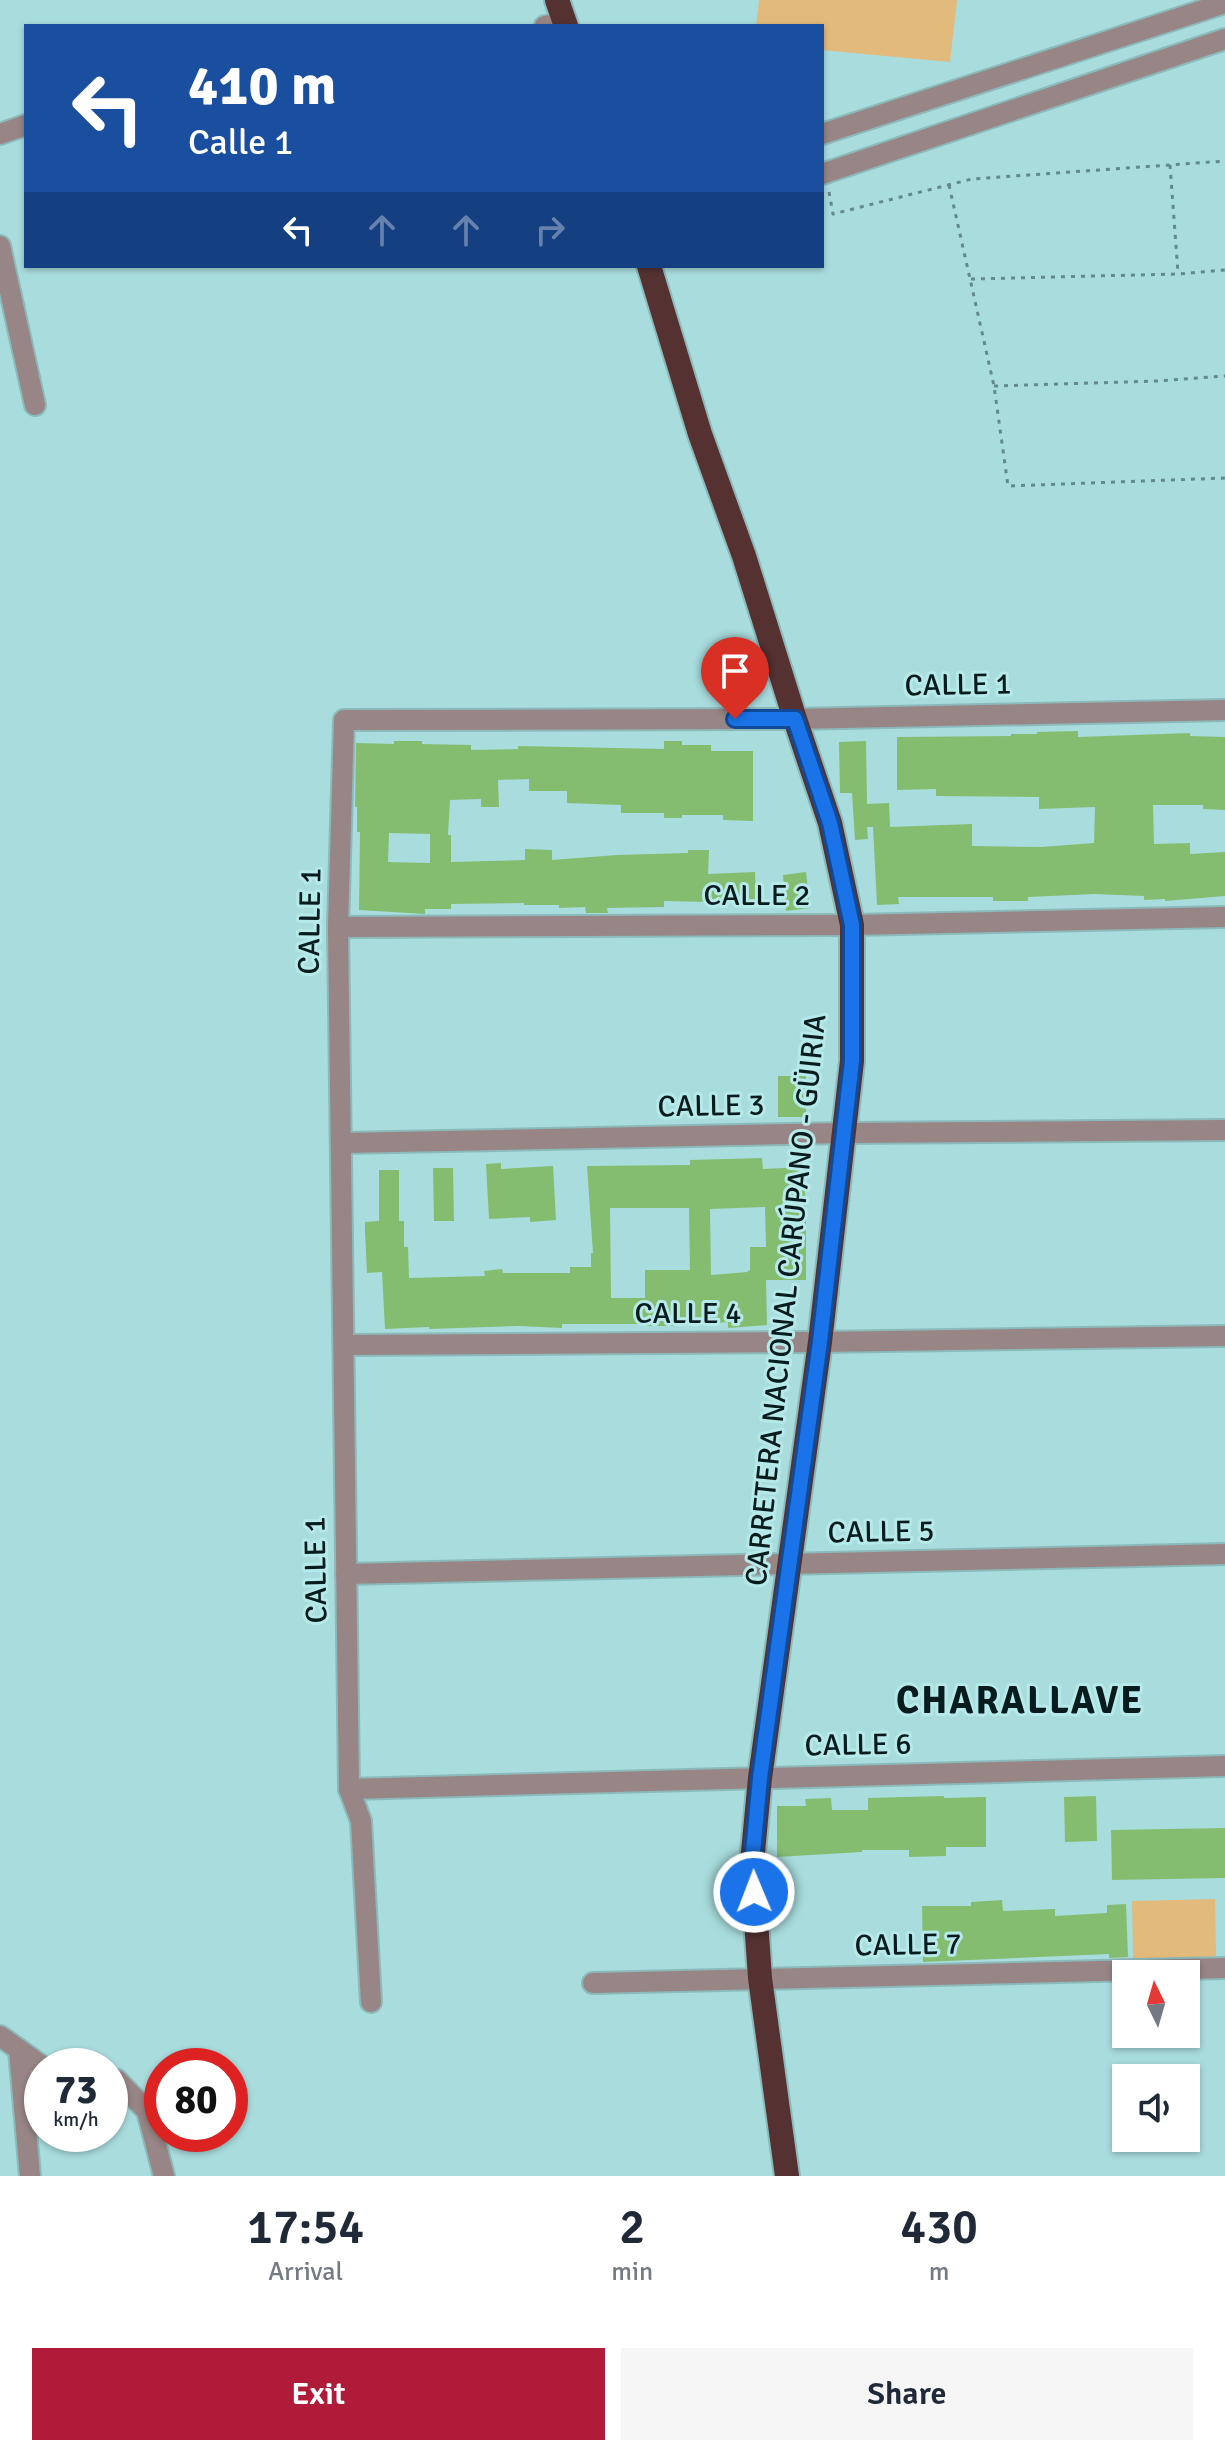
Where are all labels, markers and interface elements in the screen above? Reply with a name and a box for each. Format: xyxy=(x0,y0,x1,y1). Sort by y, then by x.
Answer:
text: 410 m xyxy=(188,51,336,120)
icon: left xyxy=(56,56,160,160)
text: Calle 1 xyxy=(188,120,294,165)
icon: left xyxy=(276,208,320,252)
icon: ahead xyxy=(360,208,404,252)
icon: ahead xyxy=(444,208,488,252)
icon: right xyxy=(528,208,572,252)
pin xyxy=(701,637,769,719)
icon: arrive xyxy=(713,649,757,693)
street label: CALLE 1 xyxy=(904,666,1012,704)
street label: CALLE 1 xyxy=(291,867,329,975)
street label: CALLE 2 xyxy=(704,877,810,914)
street label: CARRETERA NACIONAL CARÚPANO - GÜIRIA xyxy=(738,1012,834,1588)
street label: CALLE 3 xyxy=(657,1087,765,1125)
street label: CALLE 4 xyxy=(635,1295,741,1332)
street label: CALLE 5 xyxy=(827,1513,935,1551)
street label: CALLE 1 xyxy=(297,1516,335,1624)
district label: CHARALLAVE xyxy=(896,1677,1144,1724)
street label: CALLE 6 xyxy=(804,1726,912,1764)
position arrow xyxy=(712,1850,796,1934)
street label: CALLE 7 xyxy=(854,1926,962,1964)
north arrow xyxy=(1112,1960,1200,2048)
map controls xyxy=(1112,1960,1200,2152)
speed limit sign: 80 xyxy=(144,2048,248,2152)
button: sound xyxy=(1112,2064,1200,2152)
text: 73 xyxy=(54,2065,98,2115)
text: km/h xyxy=(53,2107,99,2132)
text: 17:54 xyxy=(247,2198,364,2257)
text: 2 xyxy=(619,2198,645,2257)
text: 430 xyxy=(900,2198,978,2257)
text: Arrival xyxy=(268,2256,343,2288)
text: min xyxy=(611,2256,653,2288)
text: m xyxy=(929,2256,949,2288)
button: Exit xyxy=(32,2348,605,2440)
button: Share xyxy=(621,2348,1193,2440)

